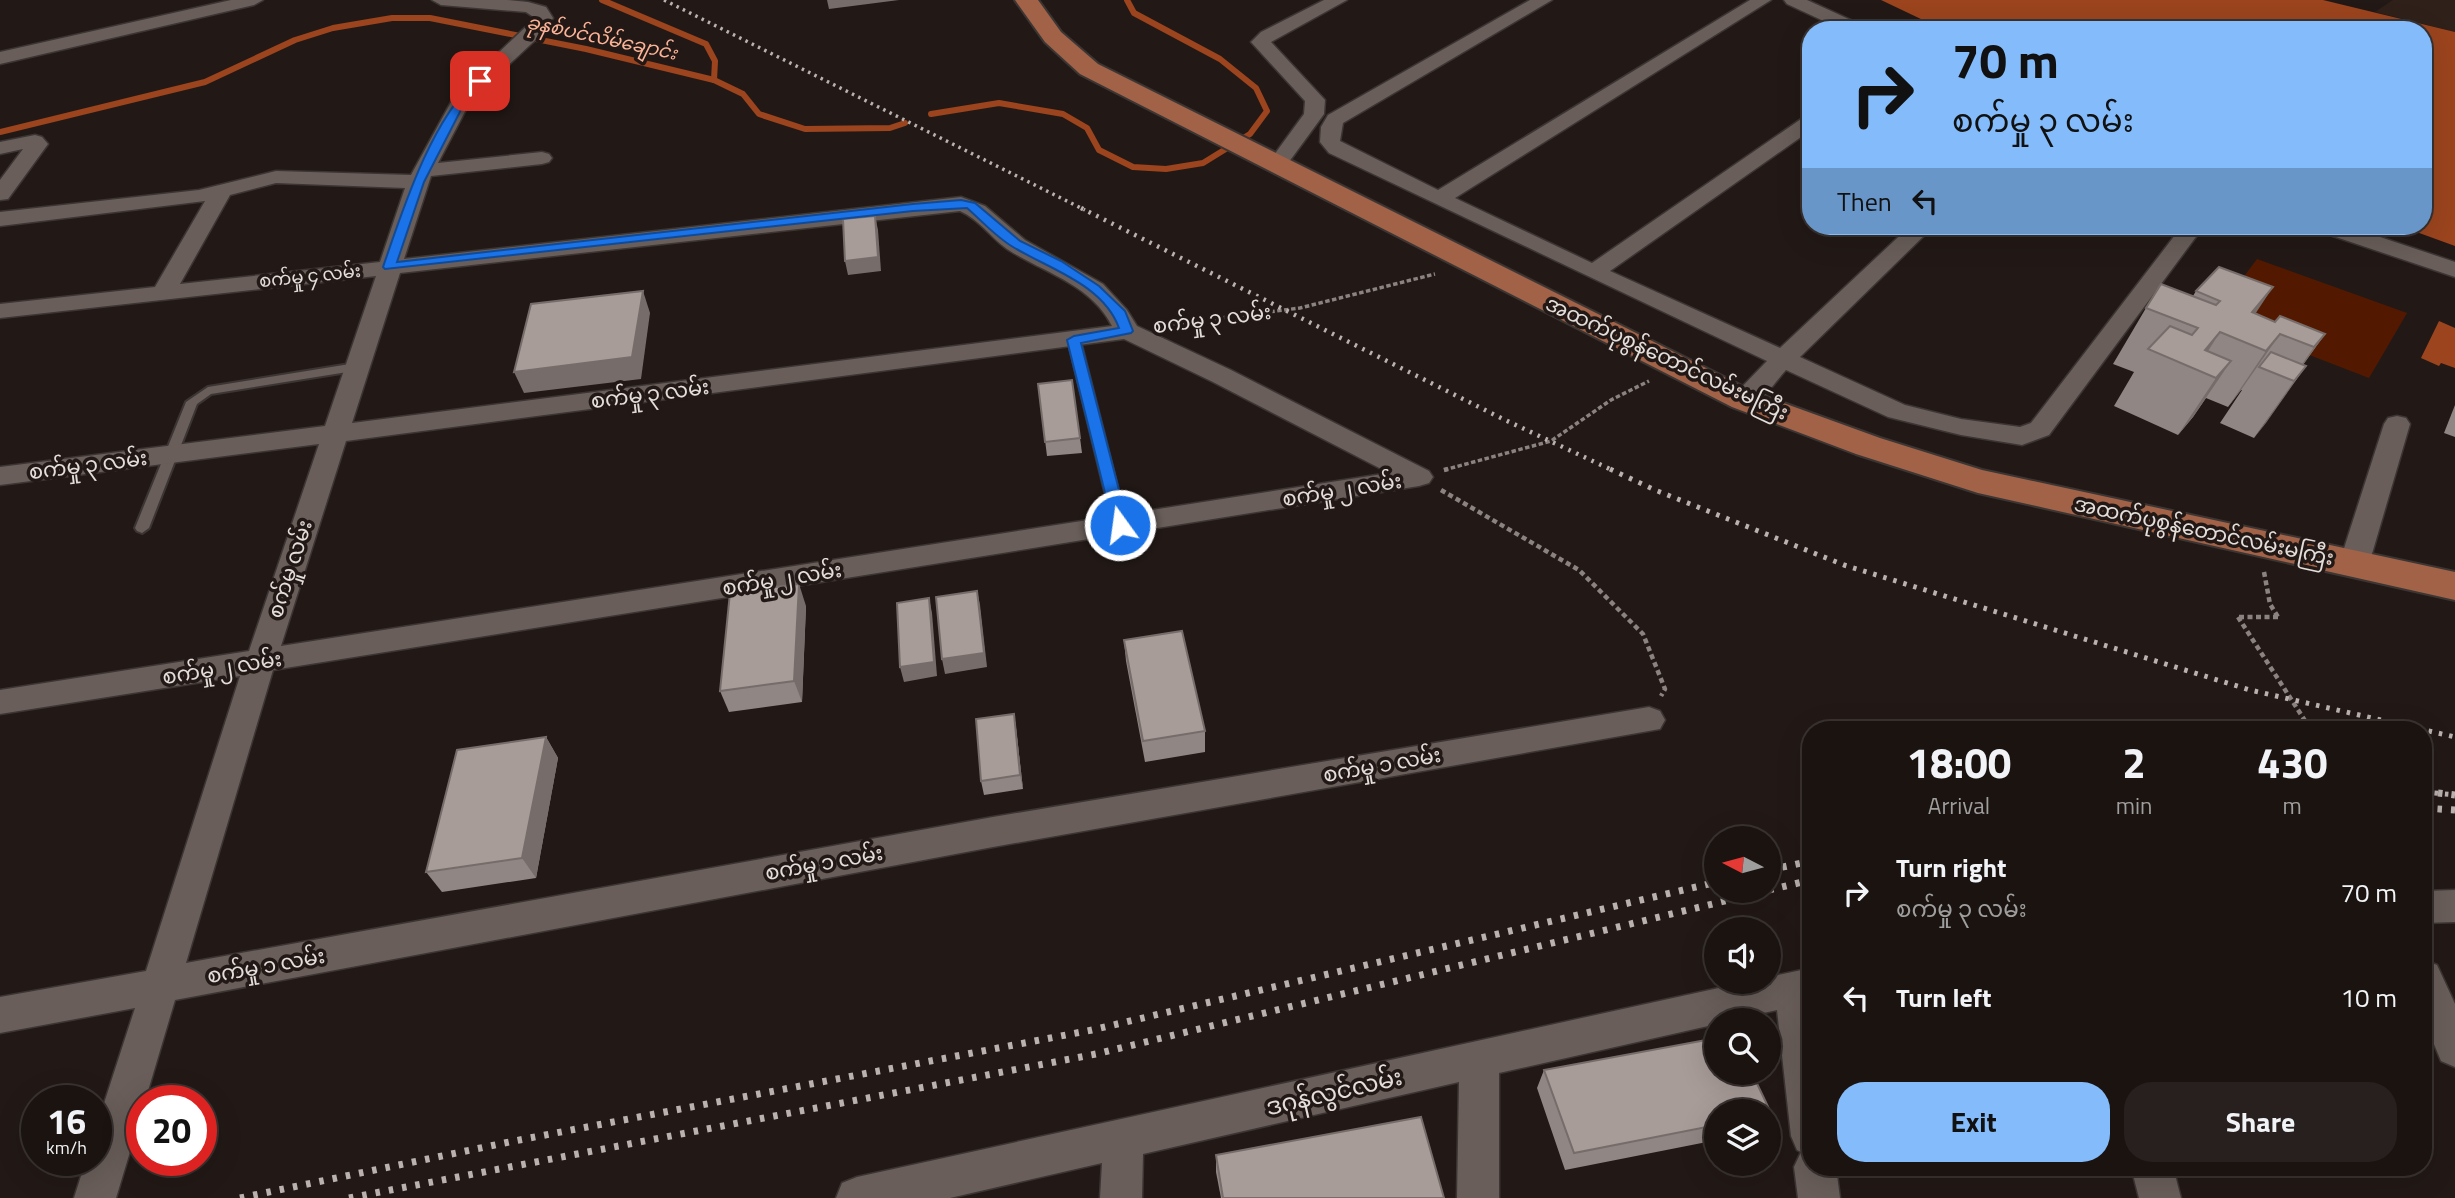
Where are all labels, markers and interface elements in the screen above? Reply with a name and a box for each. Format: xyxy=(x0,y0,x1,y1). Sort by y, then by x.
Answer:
water label: ခုနစ်ပင်လိမ်ချောင်း xyxy=(524,6,681,69)
text: 70 m xyxy=(1952,22,2059,97)
icon: right xyxy=(1837,49,1928,140)
pin xyxy=(450,51,510,111)
icon: arrive xyxy=(461,62,499,100)
text: စက်မှု ၃ လမ်း xyxy=(1952,96,2134,144)
text: Then xyxy=(1837,182,1892,221)
icon: left xyxy=(1906,182,1944,220)
street label: စက်မှု ၄ လမ်း xyxy=(258,257,362,296)
street label: အထက်ပုစွန်တောင်လမ်းမကြီး xyxy=(1540,287,1794,429)
street label: စက်မှု ၃ လမ်း xyxy=(1151,295,1273,343)
street label: စက်မှု ၃ လမ်း xyxy=(589,370,711,418)
street label: စက်မှု ၃ လမ်း xyxy=(27,441,149,489)
street label: စက်မှု ၂ လမ်း xyxy=(1280,464,1404,516)
street label: အထက်ပုစွန်တောင်လမ်းမကြီး xyxy=(2071,487,2337,575)
position arrow xyxy=(1083,488,1157,562)
street label: စက်မှု လမ်း xyxy=(258,515,322,623)
street label: စက်မှု ၂ လမ်း xyxy=(720,553,844,605)
street label: စက်မှု ၂ လမ်း xyxy=(160,642,284,694)
text: 18:00 xyxy=(1906,730,2011,794)
text: 2 xyxy=(2122,730,2146,794)
text: 430 xyxy=(2257,730,2327,794)
street label: စက်မှု ၁ လမ်း xyxy=(1320,738,1444,792)
text: Arrival xyxy=(1928,788,1990,823)
text: min xyxy=(2116,788,2152,823)
text: m xyxy=(2283,788,2302,823)
north arrow xyxy=(1704,826,1782,903)
map controls xyxy=(1704,826,1781,1176)
street label: စက်မှု ၁ လမ်း xyxy=(762,836,886,890)
text: Turn right xyxy=(1896,848,2007,887)
text: 70 m xyxy=(2340,873,2397,912)
icon: right xyxy=(1837,874,1875,912)
text: စက်မှု ၃ လမ်း xyxy=(1896,891,2027,926)
button: sound xyxy=(1704,917,1781,994)
street label: စက်မှု ၁ လမ်း xyxy=(204,939,328,993)
text: Turn left xyxy=(1896,978,1991,1017)
text: 10 m xyxy=(2340,978,2397,1017)
icon: left xyxy=(1837,979,1875,1017)
button: search xyxy=(1704,1008,1781,1085)
street label: ဒဂုန်လွင်လမ်း xyxy=(1262,1058,1406,1126)
button: Exit xyxy=(1837,1082,2110,1162)
button: Share xyxy=(2124,1082,2397,1162)
speed limit sign: 20 xyxy=(126,1085,217,1176)
text: 16 xyxy=(47,1094,86,1148)
button: layers xyxy=(1704,1099,1781,1176)
text: km/h xyxy=(46,1134,87,1161)

